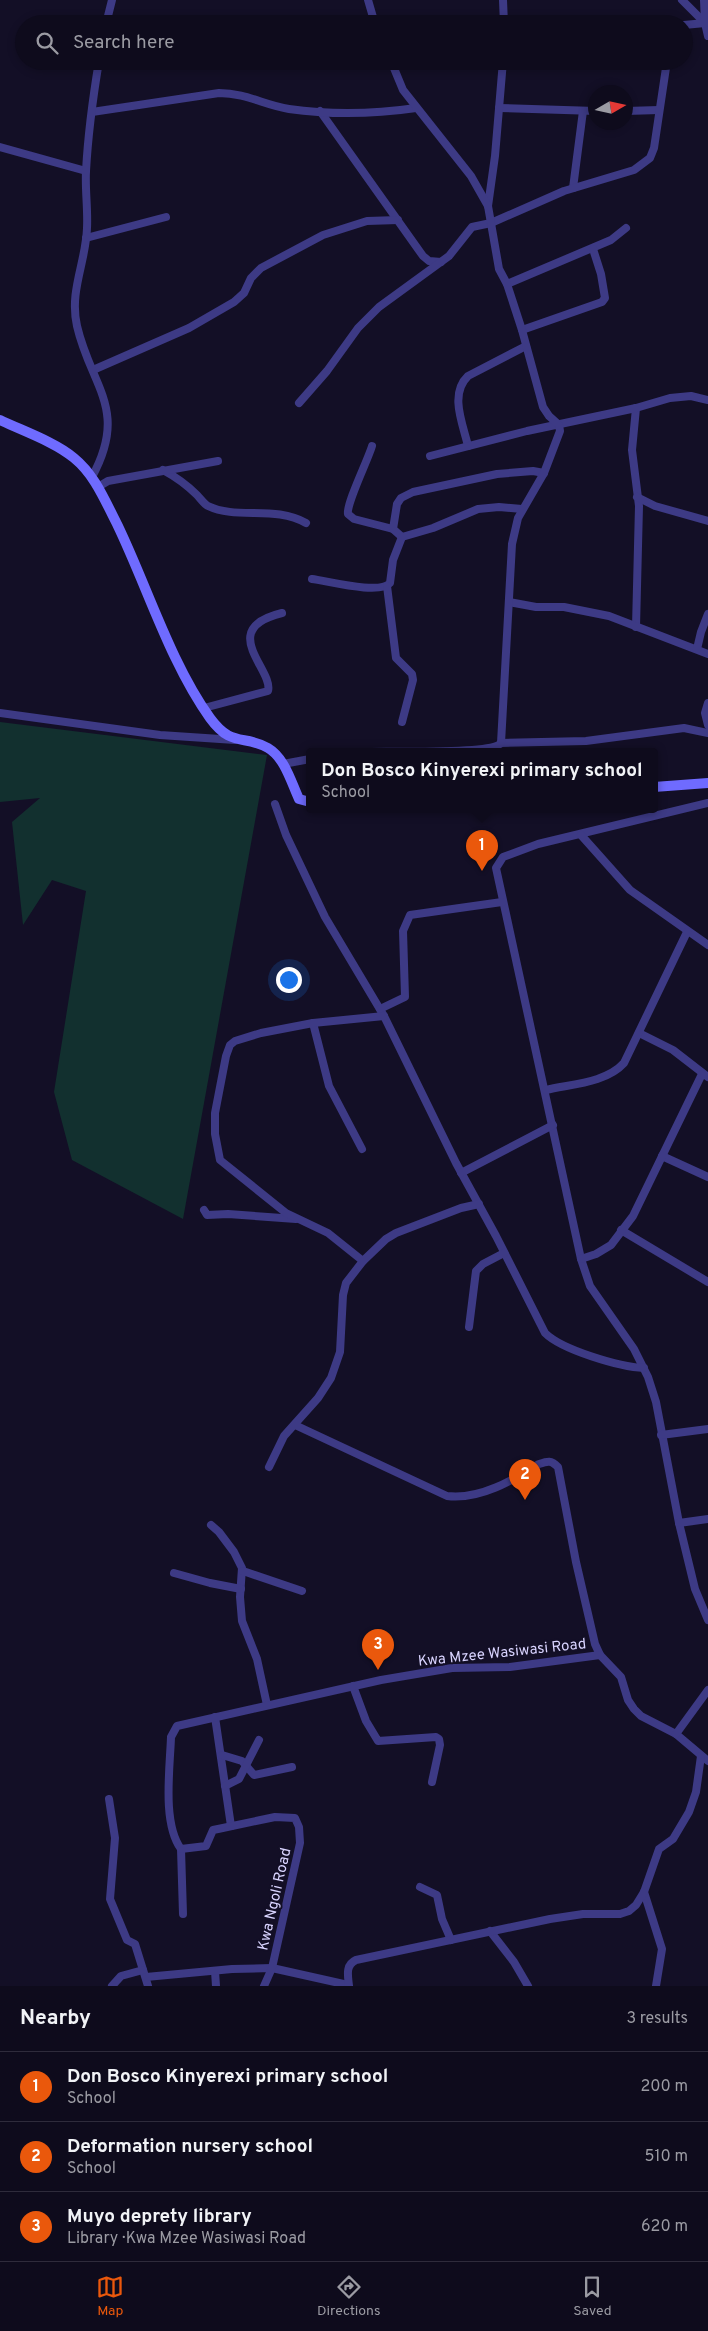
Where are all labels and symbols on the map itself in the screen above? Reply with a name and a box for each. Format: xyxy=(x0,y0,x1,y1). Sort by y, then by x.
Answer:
north arrow xyxy=(588,85,633,130)
pin: 1 xyxy=(466,830,498,871)
your location xyxy=(276,967,302,993)
pin: 2 xyxy=(509,1459,541,1500)
pin: 3 xyxy=(362,1629,394,1670)
street label: Kwa Mzee Wasiwasi Road xyxy=(417,1635,587,1672)
street label: Kwa Ngoli Road xyxy=(254,1846,296,1953)

